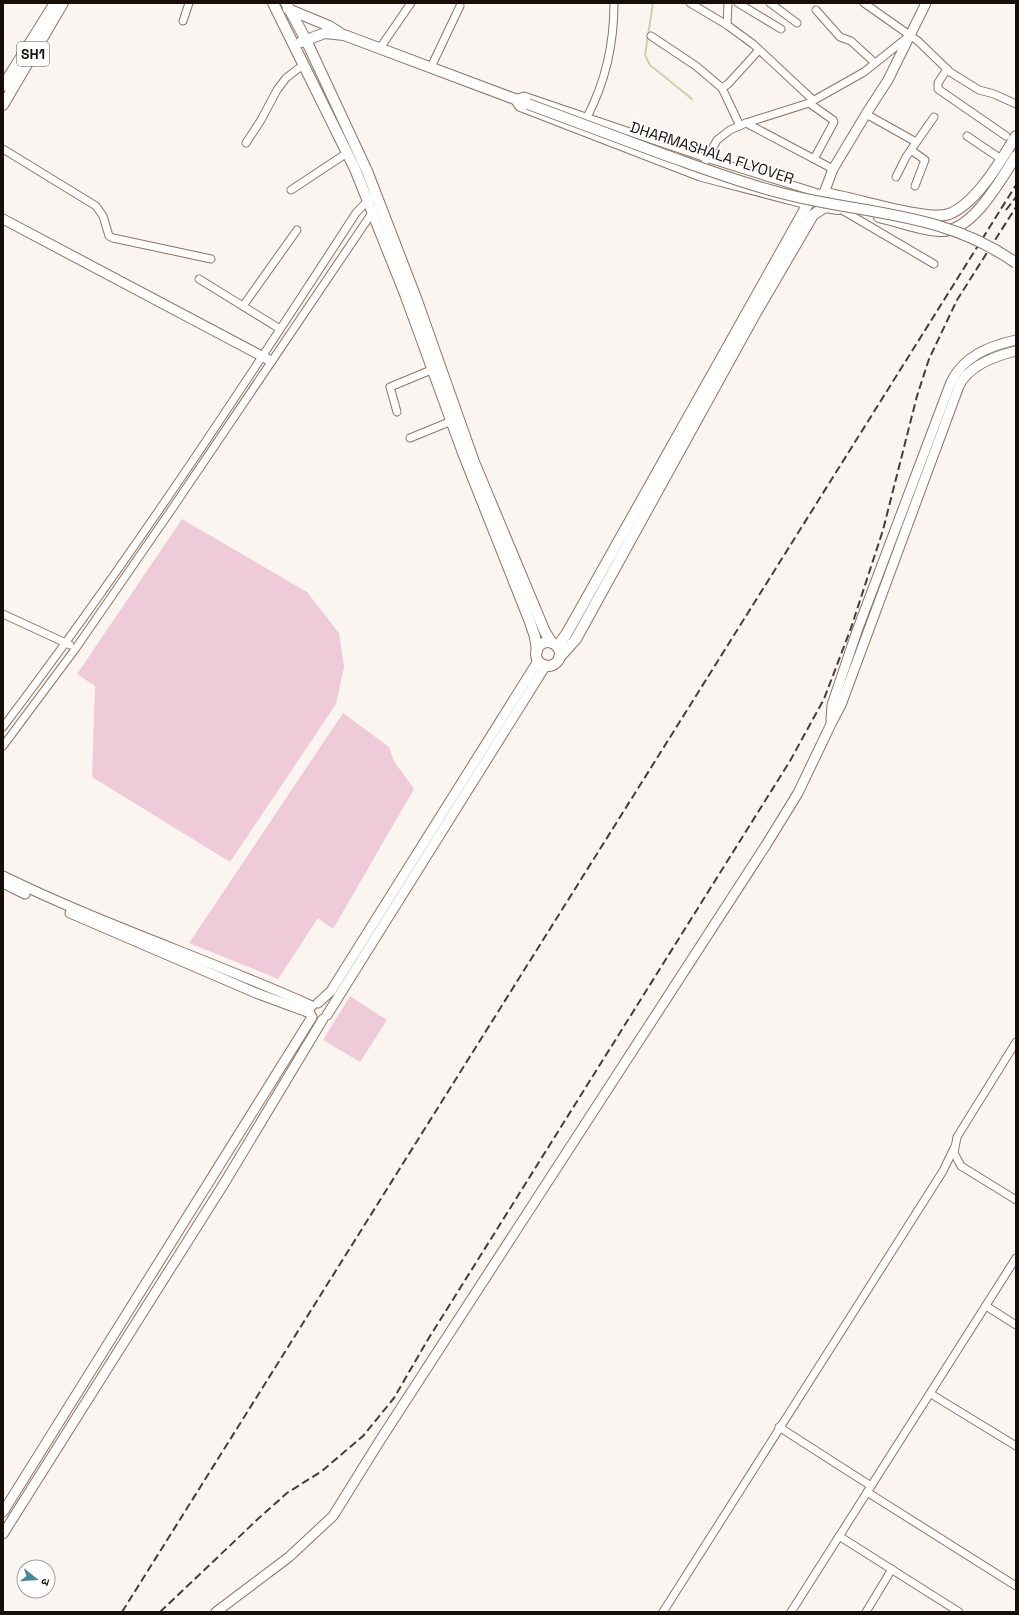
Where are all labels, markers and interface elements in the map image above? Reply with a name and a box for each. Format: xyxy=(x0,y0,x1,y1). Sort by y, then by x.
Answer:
road number: SH1 xyxy=(17,42,49,66)
street label: DHARMASHALA FLYOVER xyxy=(628,117,796,188)
north arrow xyxy=(16,1559,56,1599)
text: उ xyxy=(38,1577,53,1588)

